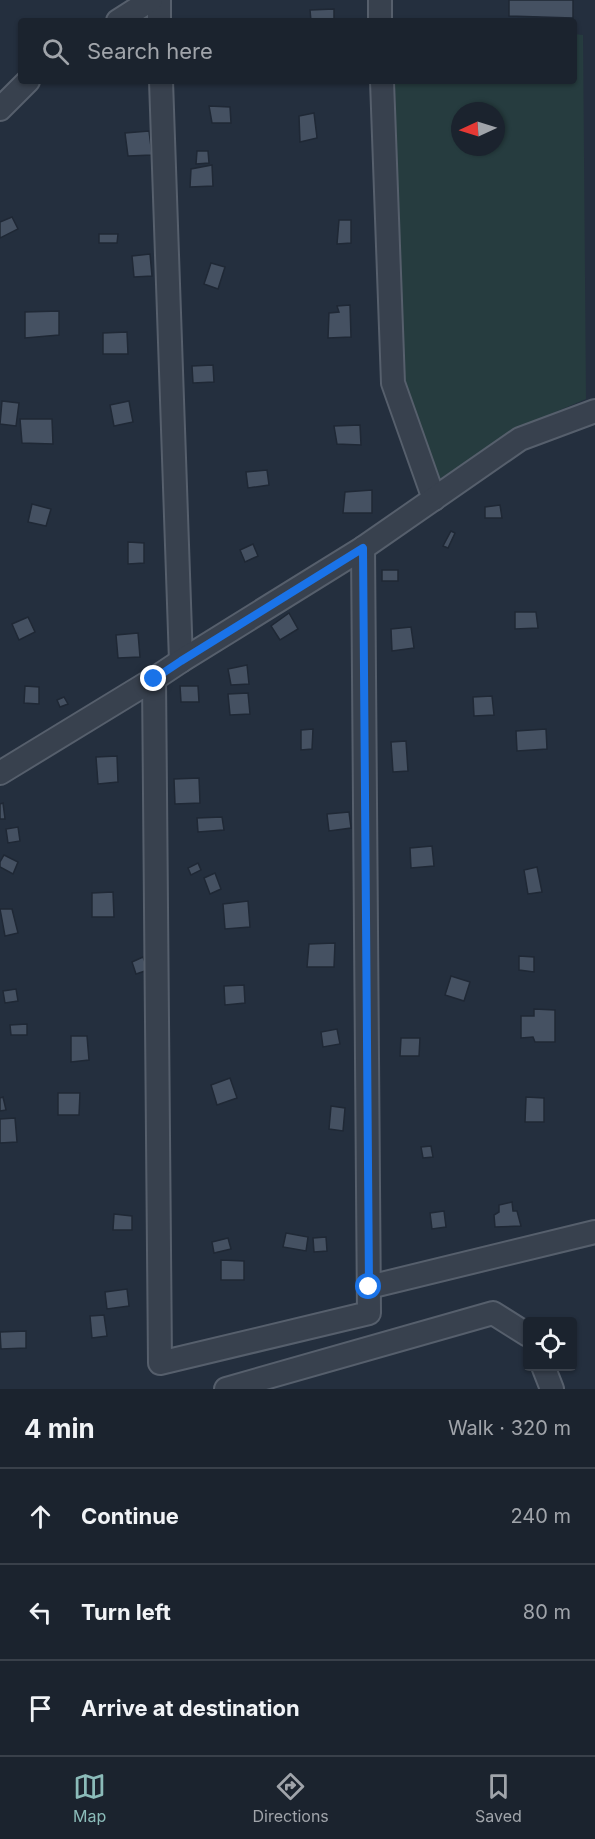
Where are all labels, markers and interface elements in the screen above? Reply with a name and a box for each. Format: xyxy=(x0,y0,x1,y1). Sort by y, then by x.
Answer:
search box xyxy=(18,18,577,84)
icon: search xyxy=(39,35,72,68)
text: Search here xyxy=(87,38,213,64)
north arrow xyxy=(451,102,505,156)
route end xyxy=(140,665,166,691)
route start xyxy=(355,1273,381,1299)
map controls xyxy=(523,1317,577,1371)
button: locate xyxy=(523,1317,577,1371)
text: 4 min xyxy=(24,1413,95,1444)
text: Walk · 320 m xyxy=(448,1416,571,1440)
icon: ahead xyxy=(24,1500,57,1533)
text: Continue xyxy=(81,1503,179,1529)
text: 240 m xyxy=(510,1504,571,1528)
icon: left xyxy=(24,1596,57,1629)
text: Turn left xyxy=(81,1599,171,1625)
text: 80 m xyxy=(523,1600,571,1624)
icon: arrive xyxy=(24,1692,57,1725)
text: Arrive at destination xyxy=(81,1695,300,1721)
tab: Map xyxy=(73,1770,106,1826)
tab: Directions xyxy=(253,1770,329,1826)
tab: Saved xyxy=(475,1770,522,1826)

